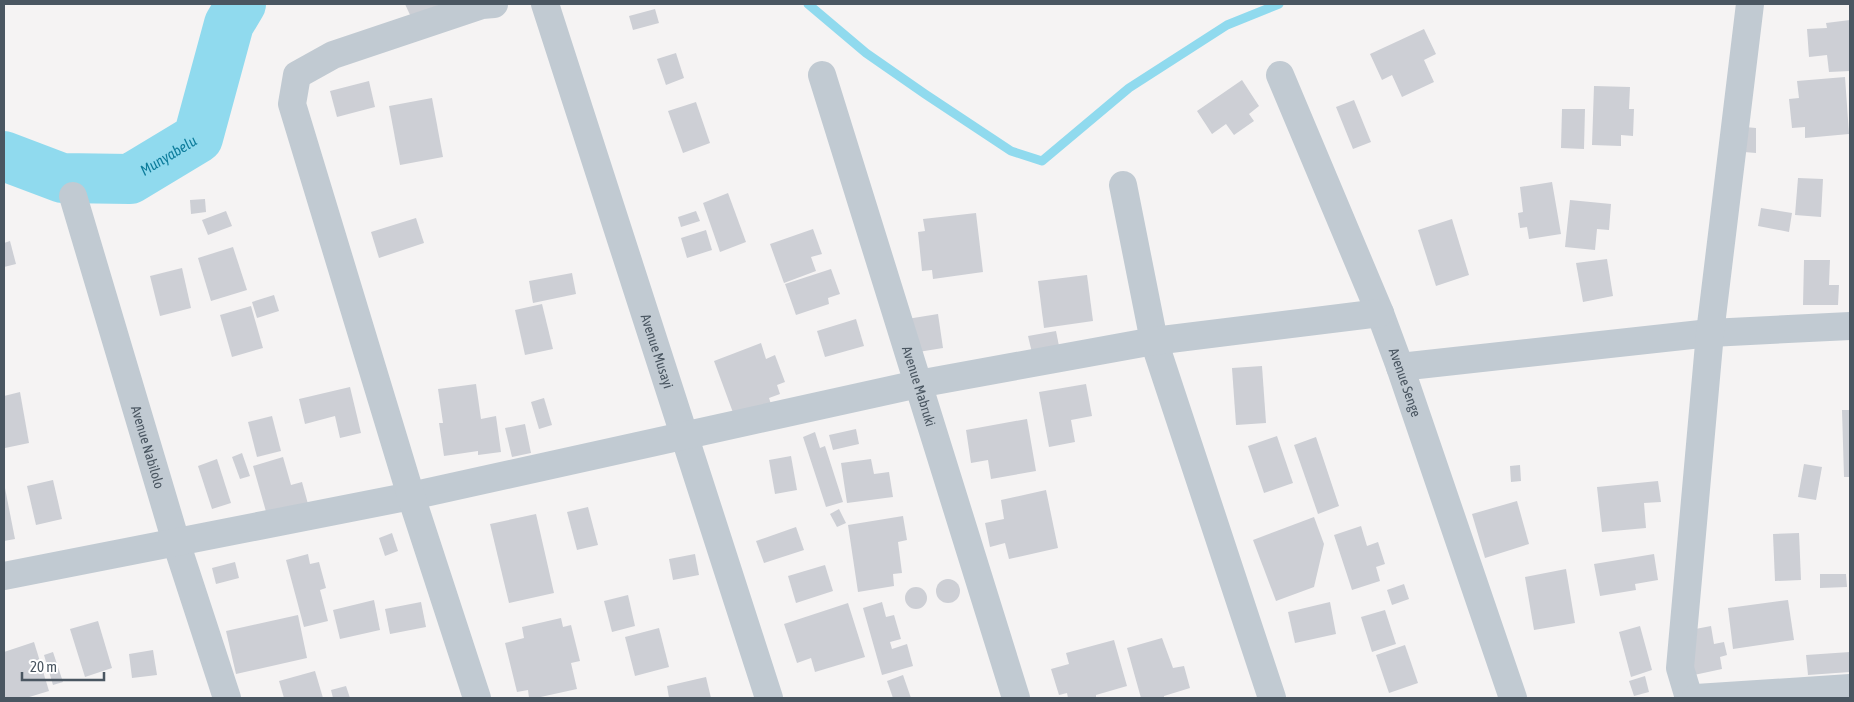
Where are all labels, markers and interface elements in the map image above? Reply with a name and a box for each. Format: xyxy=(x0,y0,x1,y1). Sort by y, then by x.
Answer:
water label: Munyabelu xyxy=(137,132,200,179)
street label: Avenue Musayi xyxy=(638,312,677,391)
street label: Avenue Mabruki xyxy=(899,344,939,428)
street label: Avenue Senge xyxy=(1386,346,1424,419)
street label: Avenue Nabilolo xyxy=(128,404,168,490)
scale bar xyxy=(22,650,105,682)
text: 20 m xyxy=(30,658,57,675)

